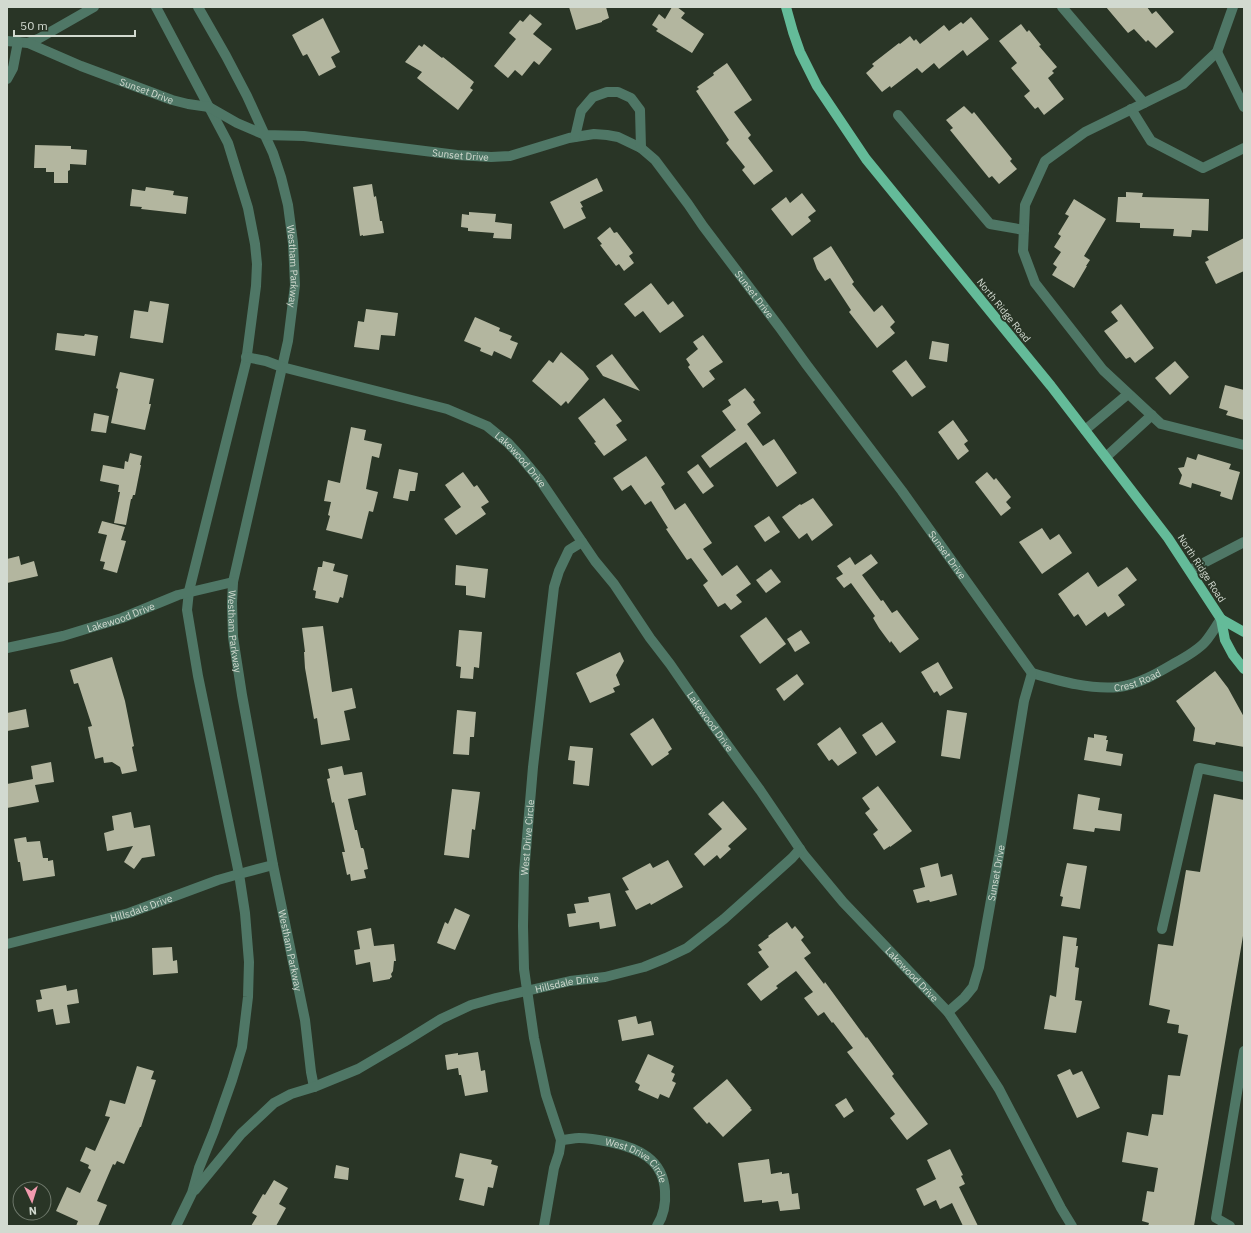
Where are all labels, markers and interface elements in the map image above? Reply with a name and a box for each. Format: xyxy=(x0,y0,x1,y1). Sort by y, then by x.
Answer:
scale bar xyxy=(14,12,135,38)
text: 50 m xyxy=(20,18,48,33)
street label: Sunset Drive xyxy=(118,75,176,107)
street label: Sunset Drive xyxy=(431,146,490,164)
street label: Westham Parkway xyxy=(284,224,301,308)
street label: Sunset Drive xyxy=(732,268,777,322)
street label: North Ridge Road xyxy=(974,276,1033,345)
street label: Lakewood Drive xyxy=(492,429,549,490)
street label: Sunset Drive xyxy=(925,528,969,582)
street label: North Ridge Road xyxy=(1175,532,1228,605)
street label: Westham Parkway xyxy=(225,590,244,674)
street label: Lakewood Drive xyxy=(85,599,157,635)
street label: Crest Road xyxy=(1113,666,1163,694)
street label: Lakewood Drive xyxy=(684,689,736,755)
street label: West Drive Circle xyxy=(518,798,537,876)
street label: Sunset Drive xyxy=(985,843,1008,902)
street label: Hillsdale Drive xyxy=(109,891,175,925)
street label: Westham Parkway xyxy=(275,908,305,992)
street label: Lakewood Drive xyxy=(882,944,941,1005)
street label: Hillsdale Drive xyxy=(534,972,600,996)
street label: West Drive Circle xyxy=(604,1135,670,1185)
north arrow xyxy=(12,1181,52,1221)
text: N xyxy=(28,1204,37,1218)

